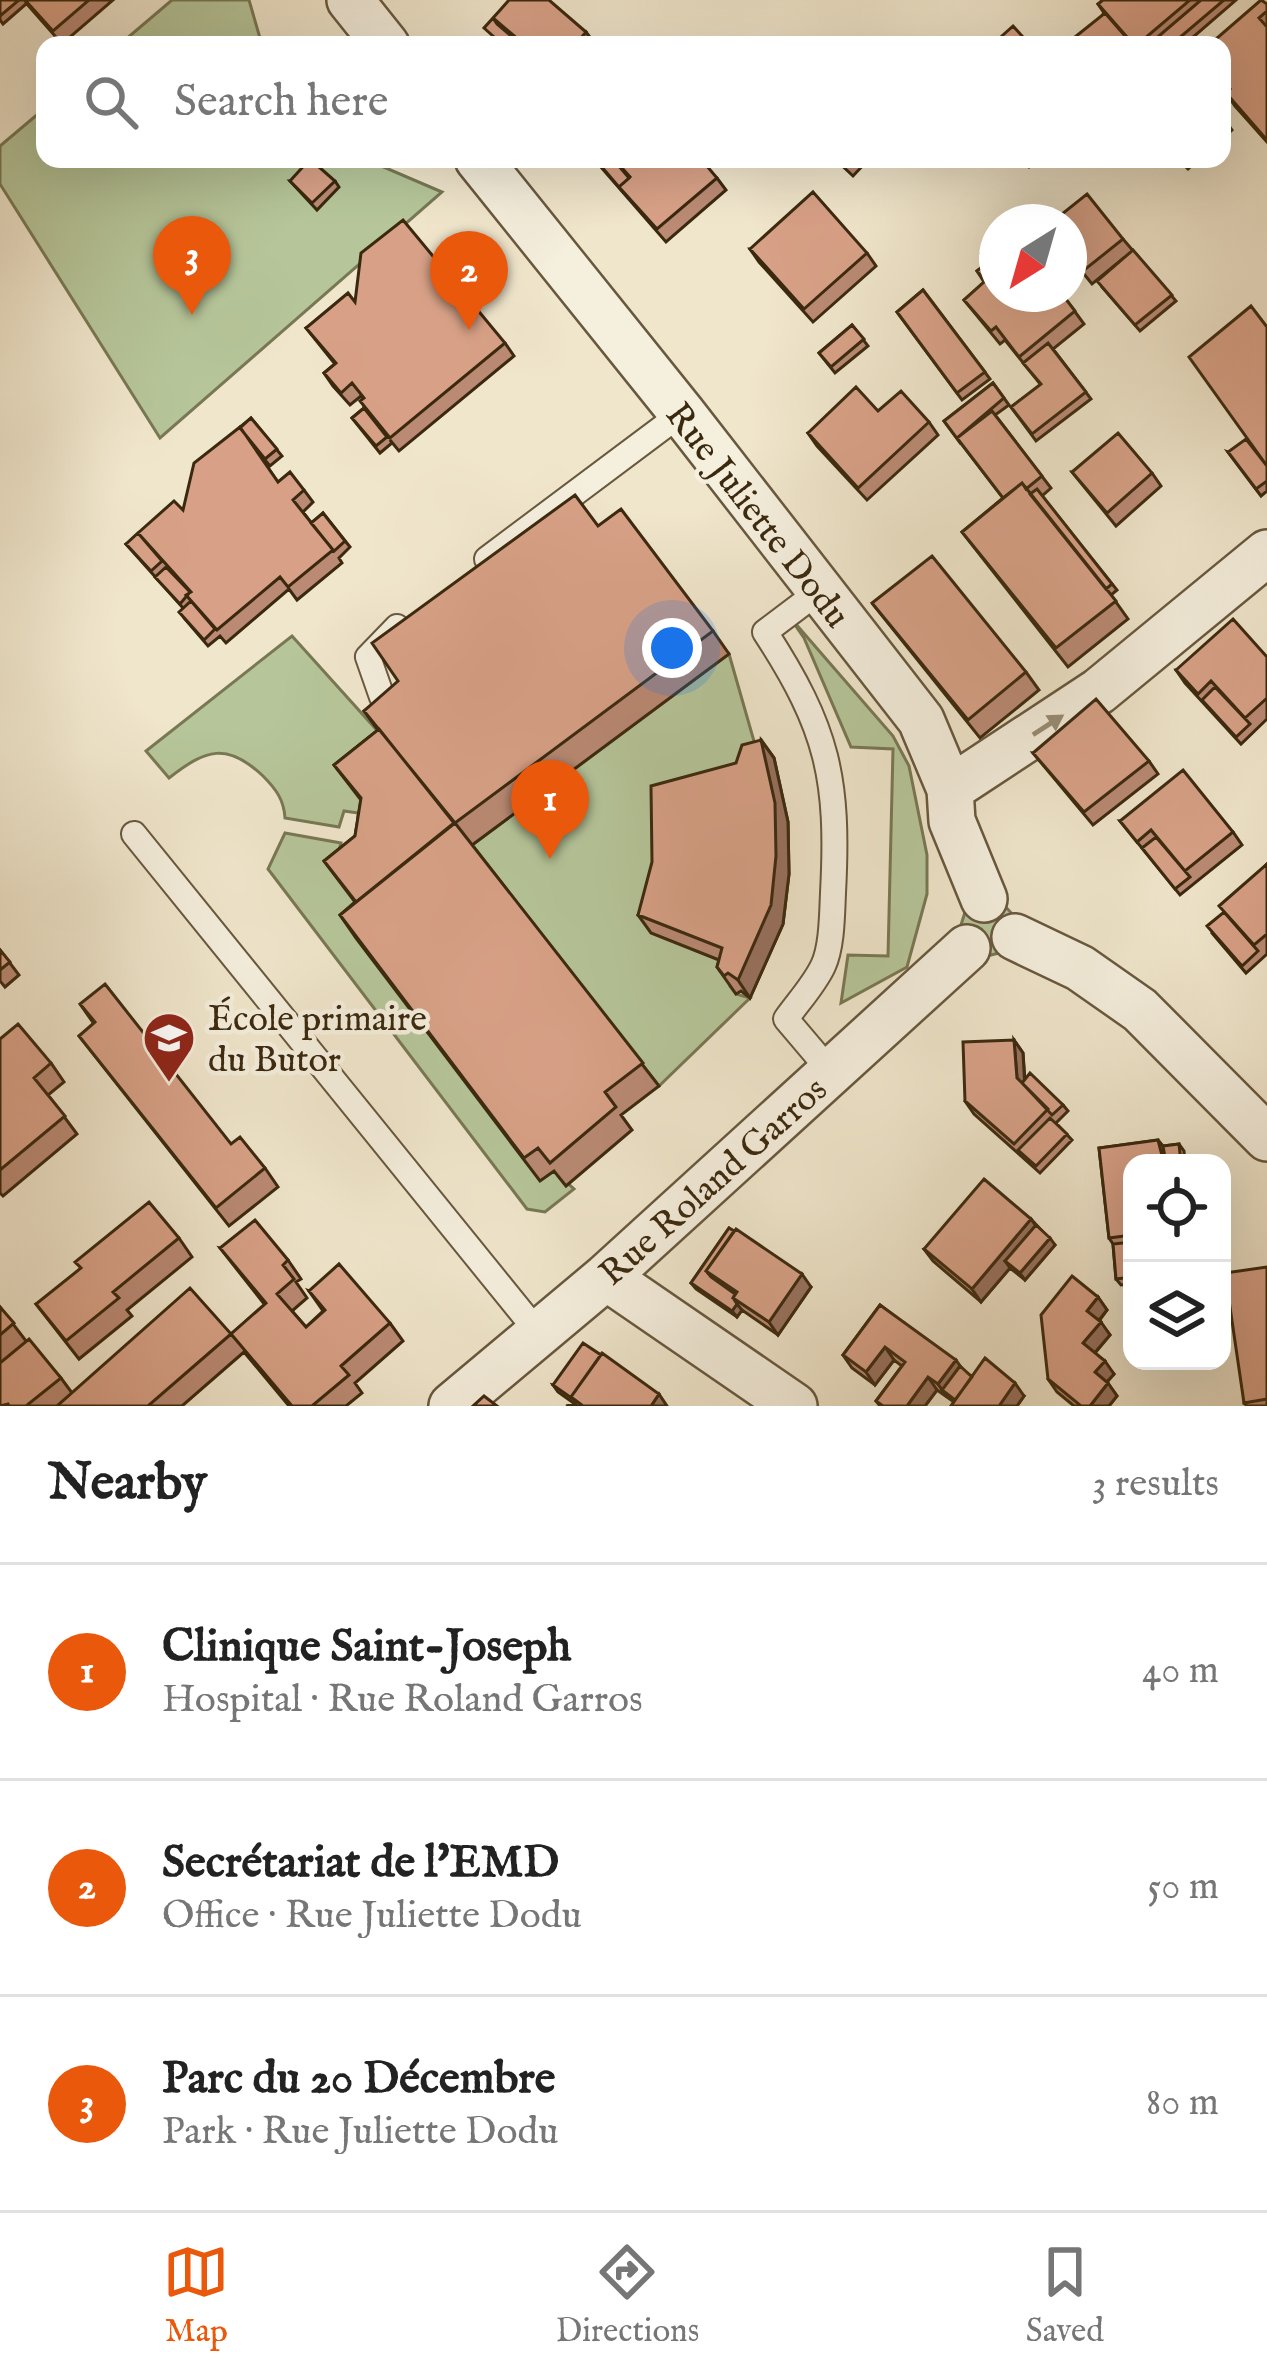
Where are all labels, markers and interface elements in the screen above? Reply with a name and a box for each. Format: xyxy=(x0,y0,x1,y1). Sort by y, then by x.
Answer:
search box xyxy=(36,36,1231,168)
icon: search xyxy=(78,69,144,135)
text: Search here xyxy=(174,74,388,131)
north arrow xyxy=(979,204,1087,312)
pin: 3 xyxy=(153,216,231,315)
pin: 2 xyxy=(430,231,508,330)
street label: Rue Juliette Dodu xyxy=(654,394,859,638)
your location xyxy=(642,618,702,678)
one-way arrow xyxy=(1031,714,1064,736)
pin: 1 xyxy=(511,760,589,859)
place label: École primaire du Butor xyxy=(208,996,427,1084)
school or university icon: École primaire du Butor xyxy=(141,1010,197,1084)
street label: Rue Roland Garros xyxy=(590,1068,838,1297)
map controls xyxy=(1123,1154,1231,1370)
button: locate xyxy=(1123,1154,1231,1262)
button: layers xyxy=(1123,1262,1231,1370)
text: Nearby xyxy=(48,1452,207,1517)
text: 3 results xyxy=(1092,1460,1219,1509)
text: Clinique Saint-Joseph xyxy=(162,1619,571,1676)
text: 1 xyxy=(80,1647,94,1696)
text: 40 m xyxy=(1142,1647,1219,1696)
text: Hospital · Rue Roland Garros xyxy=(162,1676,643,1725)
text: Secrétariat de l'EMD xyxy=(162,1835,559,1892)
text: 2 xyxy=(78,1863,96,1912)
text: 50 m xyxy=(1147,1863,1219,1912)
text: Office · Rue Juliette Dodu xyxy=(162,1892,582,1941)
text: Parc du 20 Décembre xyxy=(162,2051,555,2108)
text: 3 xyxy=(80,2079,94,2128)
text: 80 m xyxy=(1146,2079,1219,2128)
text: Park · Rue Juliette Dodu xyxy=(162,2108,558,2157)
tab: Map xyxy=(163,2239,229,2353)
tab: Directions xyxy=(556,2239,699,2353)
tab: Saved xyxy=(1026,2239,1104,2353)

